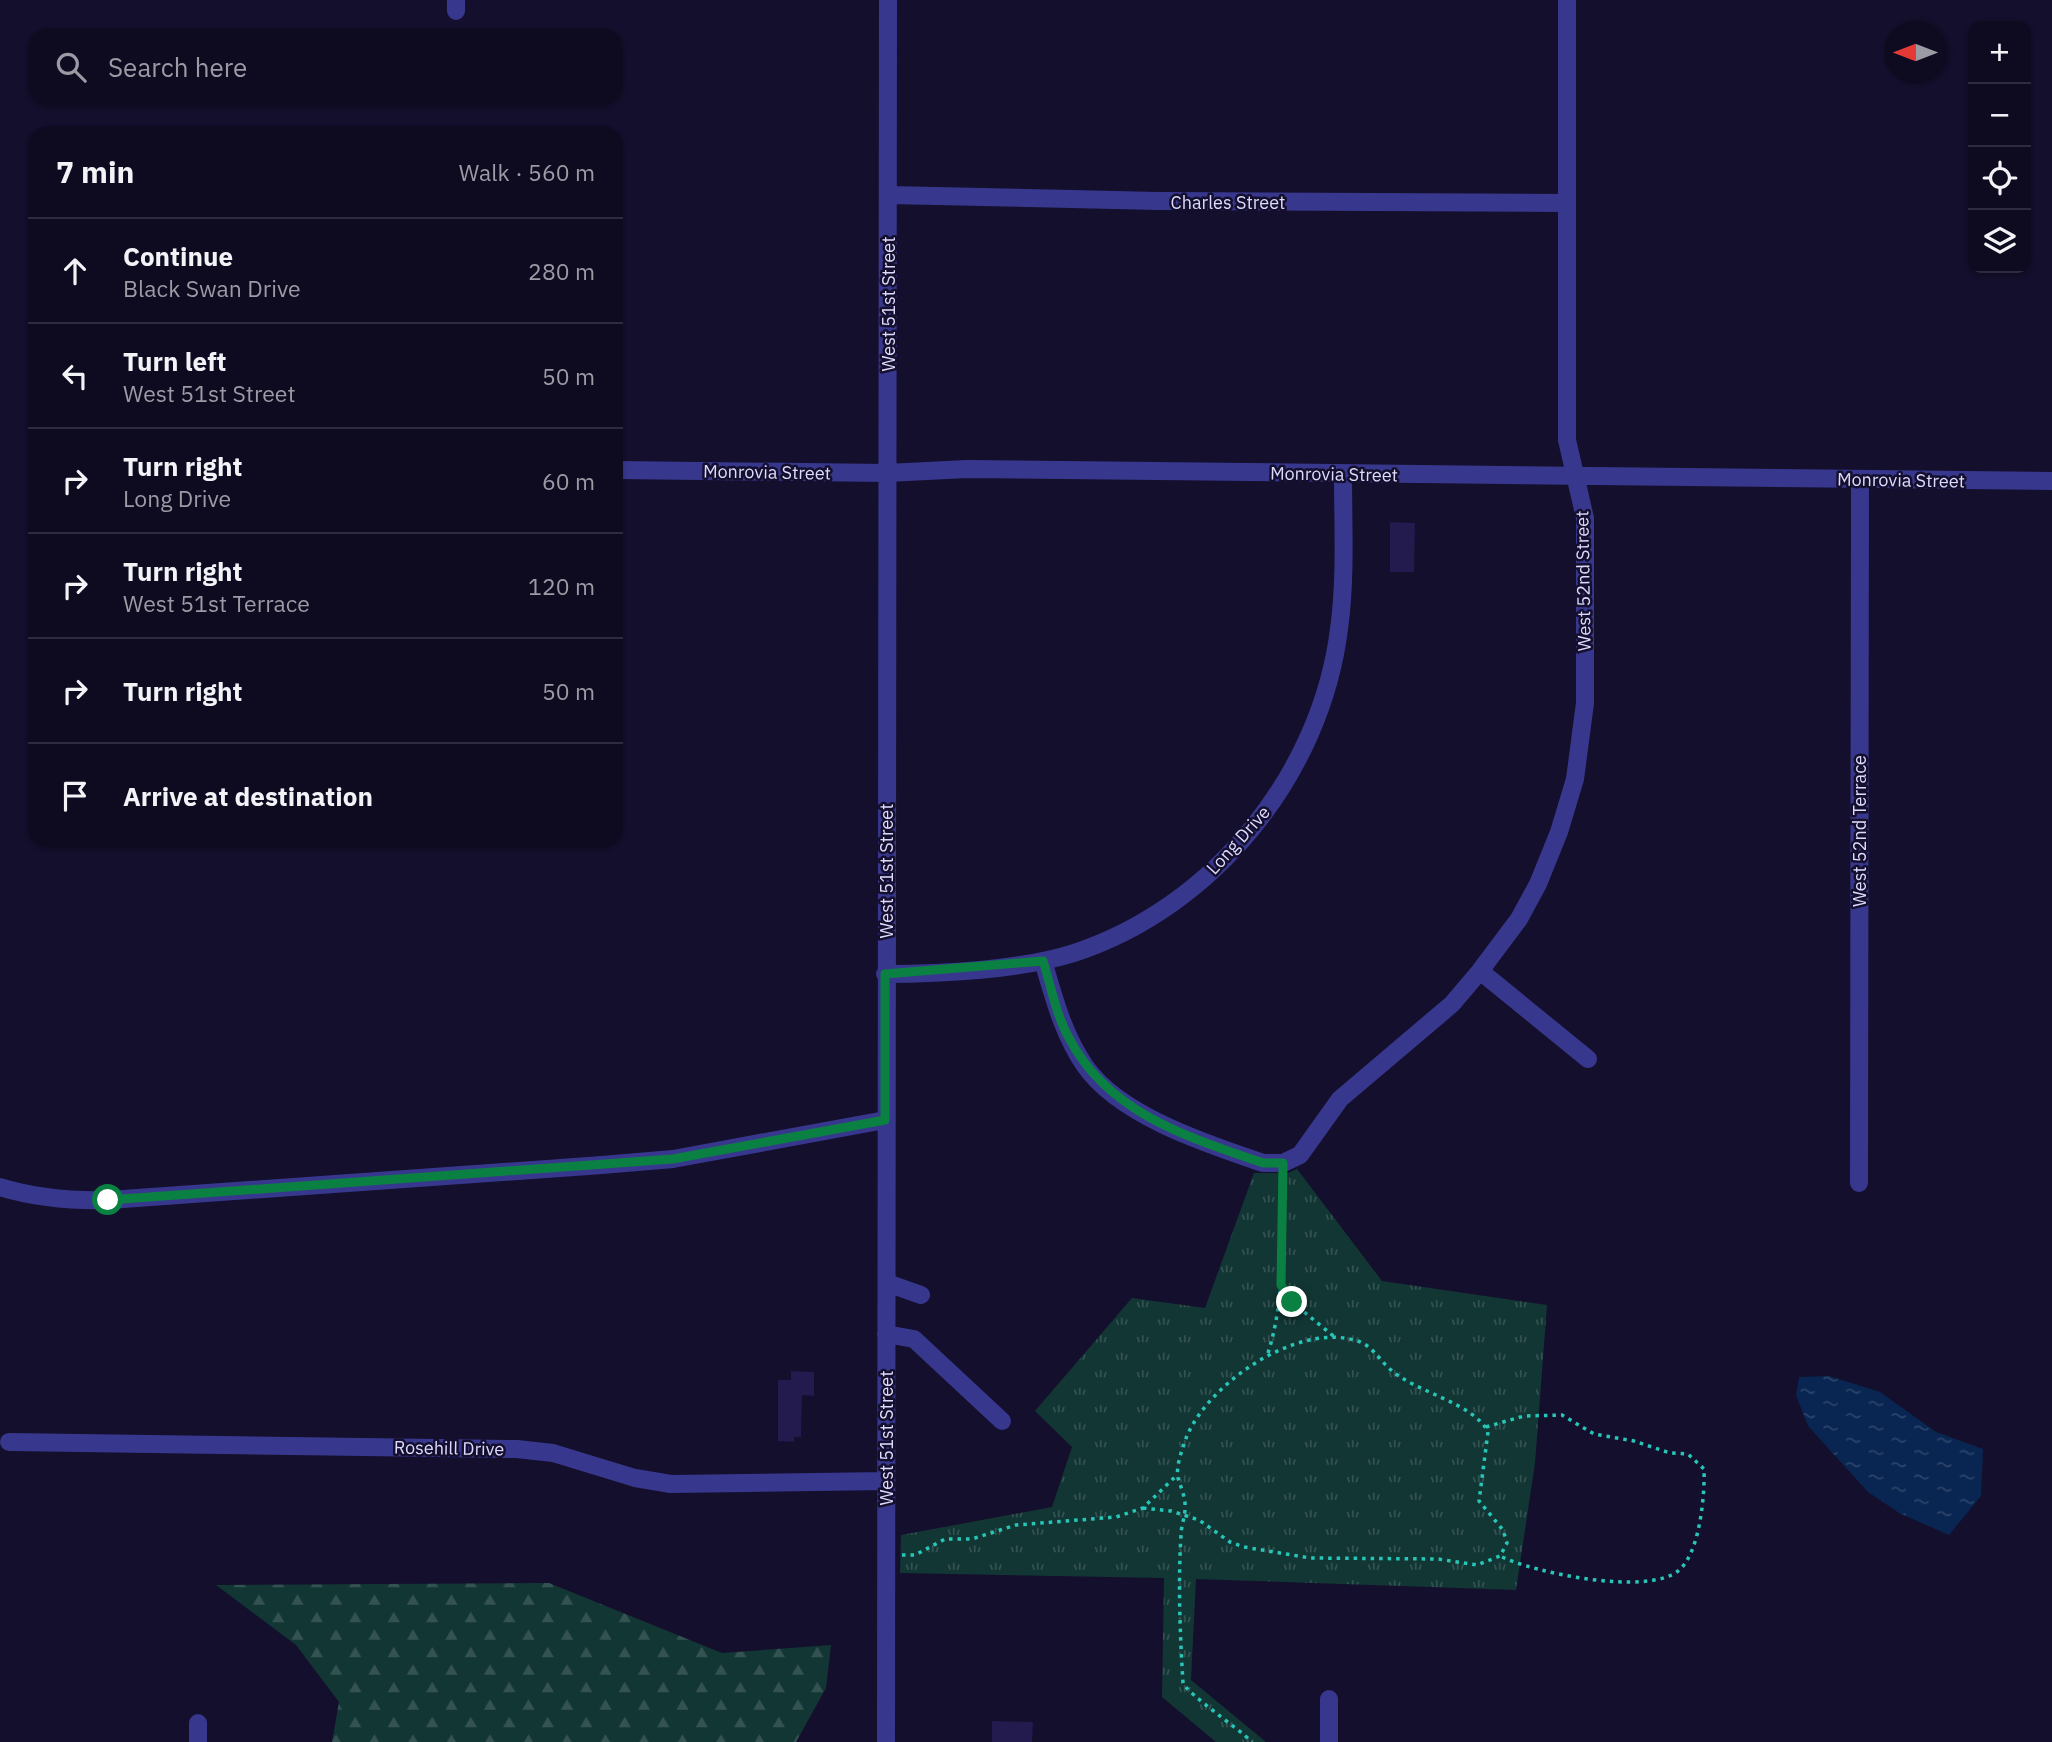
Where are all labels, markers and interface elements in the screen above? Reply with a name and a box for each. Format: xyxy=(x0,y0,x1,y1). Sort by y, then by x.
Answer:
north arrow xyxy=(1884,21,1947,84)
map controls xyxy=(1968,21,2031,273)
button: + xyxy=(1968,21,2031,84)
search box xyxy=(28,28,623,105)
icon: search xyxy=(52,48,90,86)
text: Search here xyxy=(108,50,247,84)
button: − xyxy=(1968,84,2031,147)
button: locate xyxy=(1968,147,2031,210)
text: 7 min xyxy=(56,152,134,191)
text: Walk · 560 m xyxy=(459,157,595,187)
street label: Charles Street xyxy=(1171,191,1285,214)
button: layers xyxy=(1968,210,2031,273)
street label: West 51st Street xyxy=(877,236,900,372)
text: Continue xyxy=(123,239,233,273)
icon: ahead xyxy=(56,252,94,290)
text: 280 m xyxy=(528,256,595,286)
text: Black Swan Drive xyxy=(123,273,301,303)
text: Turn left xyxy=(123,344,226,378)
icon: left xyxy=(56,357,94,395)
text: 50 m xyxy=(542,361,595,391)
text: West 51st Street xyxy=(123,378,296,408)
text: Turn right xyxy=(123,449,242,483)
street label: Monrovia Street xyxy=(703,459,831,485)
street label: Monrovia Street xyxy=(1270,461,1398,487)
icon: right xyxy=(56,462,94,500)
text: 60 m xyxy=(542,466,595,496)
street label: Monrovia Street xyxy=(1837,467,1965,493)
text: Long Drive xyxy=(123,483,231,513)
street label: West 52nd Street xyxy=(1570,510,1596,652)
text: Turn right xyxy=(123,554,242,588)
icon: right xyxy=(56,567,94,605)
text: 120 m xyxy=(528,571,595,601)
text: West 51st Terrace xyxy=(123,588,310,618)
icon: right xyxy=(56,672,94,710)
text: Turn right xyxy=(123,674,242,708)
text: 50 m xyxy=(542,676,595,706)
street label: West 52nd Terrace xyxy=(1848,755,1871,907)
icon: arrive xyxy=(56,777,94,815)
text: Arrive at destination xyxy=(123,779,373,813)
street label: Long Drive xyxy=(1201,801,1275,879)
street label: West 51st Street xyxy=(875,803,898,939)
route start xyxy=(92,1184,123,1215)
route end xyxy=(1276,1286,1307,1317)
street label: West 51st Street xyxy=(875,1370,898,1506)
street label: Rosehill Drive xyxy=(394,1436,505,1460)

